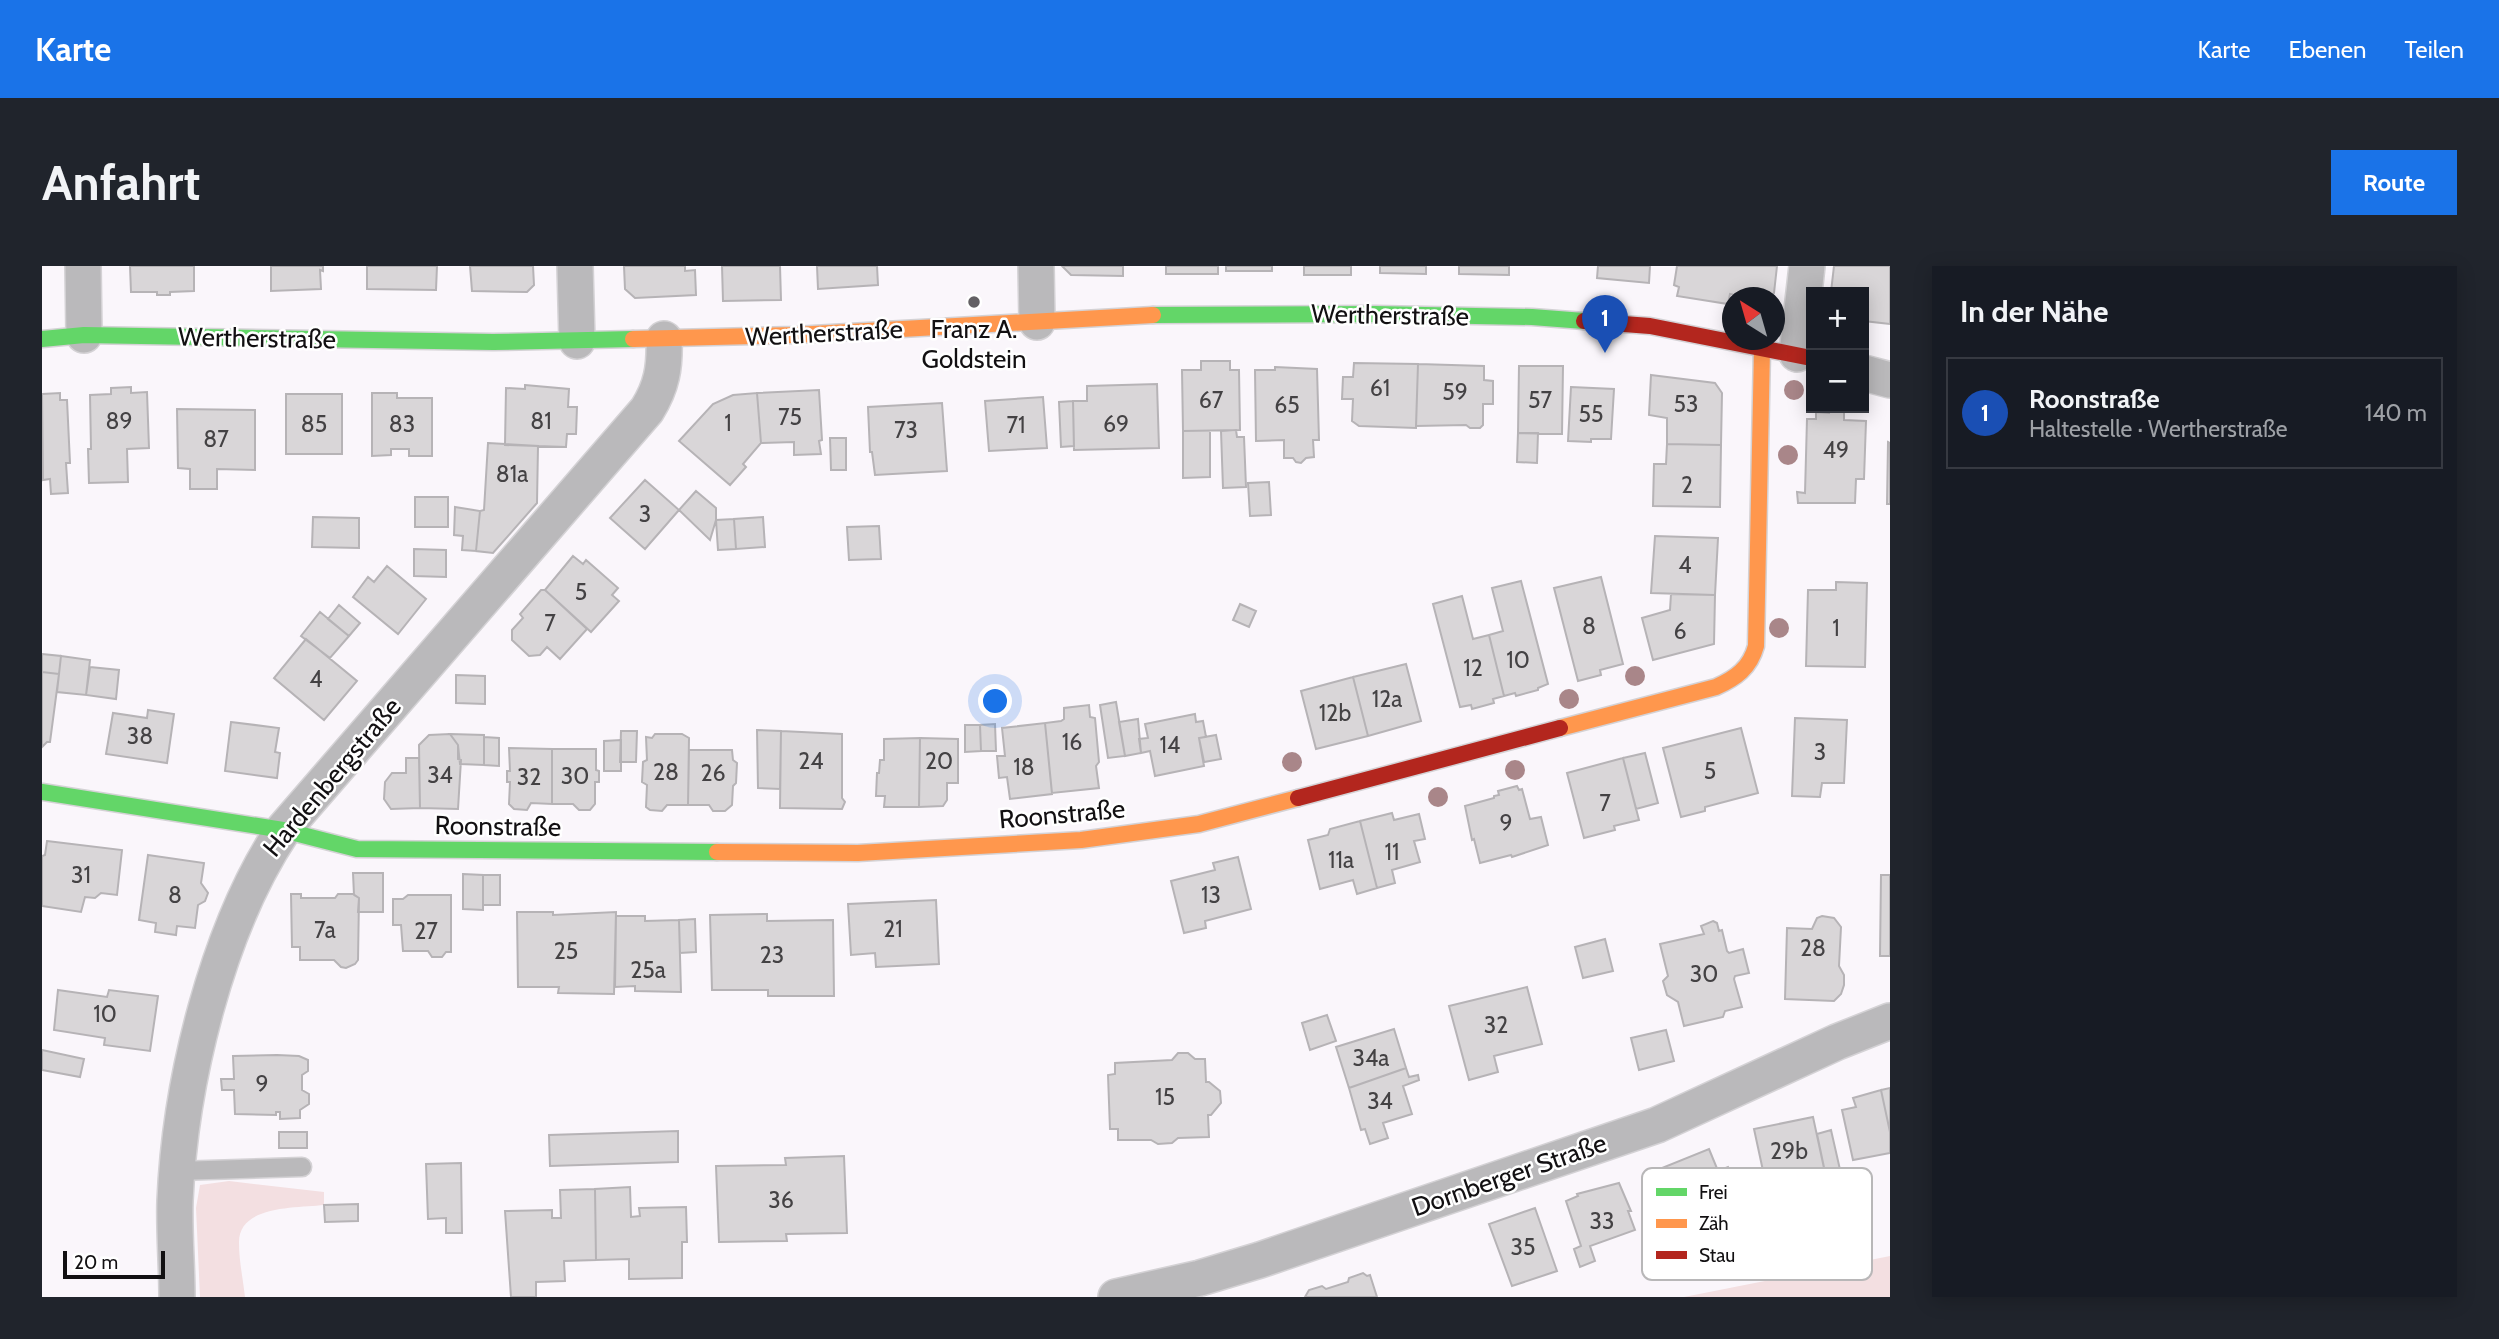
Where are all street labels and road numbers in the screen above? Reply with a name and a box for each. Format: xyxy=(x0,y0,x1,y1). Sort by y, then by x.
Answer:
street label: Wertherstraße xyxy=(1311,298,1469,332)
street label: Wertherstraße xyxy=(744,313,904,353)
street label: Wertherstraße xyxy=(178,321,336,355)
street label: Hardenbergstraße xyxy=(256,691,408,863)
street label: Roonstraße xyxy=(998,793,1126,835)
street label: Roonstraße xyxy=(434,809,562,843)
street label: Dornberger Straße xyxy=(1407,1127,1611,1223)

